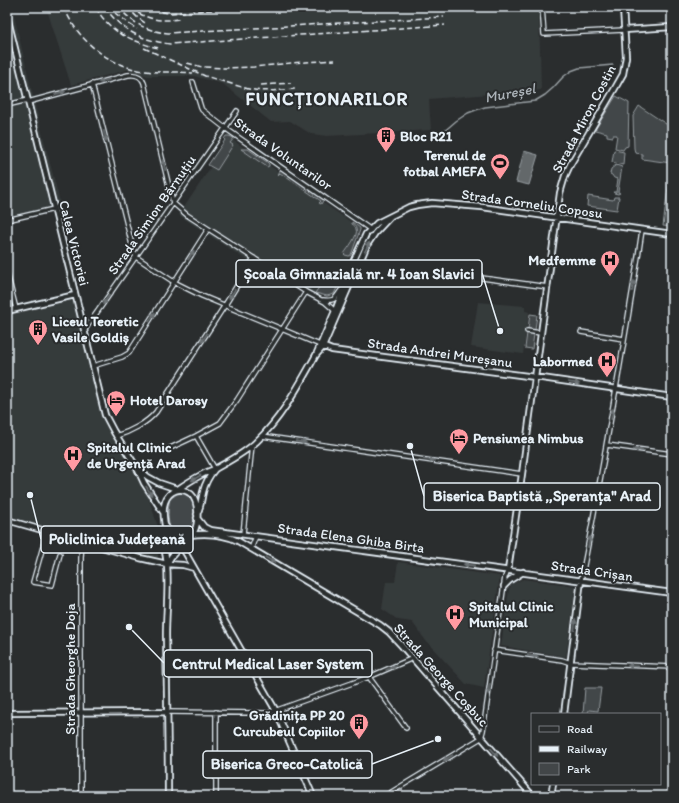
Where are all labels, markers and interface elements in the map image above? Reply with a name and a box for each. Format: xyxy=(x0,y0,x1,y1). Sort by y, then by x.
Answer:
street label: Strada Miron Costin xyxy=(548,62,620,176)
one-way arrow xyxy=(98,78,110,84)
water label: Mureșel xyxy=(483,79,539,107)
district label: FUNCȚIONARILOR xyxy=(246,88,408,110)
one-way arrow xyxy=(54,90,66,96)
street label: Strada Voluntarilor xyxy=(231,114,336,194)
building icon: Bloc R21 xyxy=(375,125,397,153)
place label: Bloc R21 xyxy=(400,128,453,145)
one-way arrow xyxy=(102,130,108,142)
place label: Terenul de fotbal AMEFA xyxy=(403,147,487,180)
street label: Strada Simion Bărnuțiu xyxy=(104,152,200,278)
sports icon: Terenul de fotbal AMEFA xyxy=(489,152,511,180)
one-way arrow xyxy=(160,159,166,172)
street label: Strada Corneliu Coposu xyxy=(460,186,604,222)
street label: Calea Victoriei xyxy=(55,199,93,287)
one-way arrow xyxy=(364,241,370,253)
one-way arrow xyxy=(188,249,195,261)
hospital icon: Medfemme xyxy=(599,249,621,277)
place label: Medfemme xyxy=(528,252,596,269)
callout: Școala Gimnazială nr. 4 Ioan Slavici xyxy=(236,260,482,287)
text: Școala Gimnazială nr. 4 Ioan Slavici xyxy=(244,265,475,284)
one-way arrow xyxy=(631,280,637,292)
one-way arrow xyxy=(228,289,236,299)
one-way arrow xyxy=(102,295,110,306)
one-way arrow xyxy=(148,311,155,323)
place label: Liceul Teoretic Vasile Goldiș xyxy=(52,313,139,346)
building icon: Liceul Teoretic Vasile Goldiș xyxy=(27,318,49,346)
one-way arrow xyxy=(200,333,208,343)
street label: Strada Andrei Mureșanu xyxy=(366,334,514,372)
hospital icon: Labormed xyxy=(596,350,618,378)
place label: Labormed xyxy=(533,353,593,370)
one-way arrow xyxy=(568,380,580,386)
hotel icon: Hotel Darosy xyxy=(105,389,127,417)
place label: Hotel Darosy xyxy=(130,392,208,409)
one-way arrow xyxy=(609,408,615,420)
hotel icon: Pensiunea Nimbus xyxy=(448,427,470,455)
place label: Pensiunea Nimbus xyxy=(473,430,584,447)
place label: Spitalul Clinic de Urgență Arad xyxy=(87,439,186,472)
one-way arrow xyxy=(294,439,307,445)
hospital icon: Spitalul Clinic de Urgență Arad xyxy=(62,444,84,472)
one-way arrow xyxy=(633,447,645,453)
one-way arrow xyxy=(423,458,435,464)
one-way arrow xyxy=(190,474,202,481)
callout: Biserica Baptistă ,,Speranța" Arad xyxy=(424,483,660,510)
one-way arrow xyxy=(145,485,152,497)
text: Biserica Baptistă ,,Speranța" Arad xyxy=(433,487,652,506)
street label: Strada Elena Ghiba Birta xyxy=(277,519,426,557)
callout: Policlinica Județeană xyxy=(41,526,193,553)
text: Policlinica Județeană xyxy=(49,530,185,549)
one-way arrow xyxy=(586,536,592,548)
one-way arrow xyxy=(264,557,276,564)
street label: Strada Crișan xyxy=(550,557,634,585)
one-way arrow xyxy=(463,562,476,568)
place label: Spitalul Clinic Municipal xyxy=(469,598,554,631)
street label: Strada Gheorghe Doja xyxy=(62,603,79,735)
hospital icon: Spitalul Clinic Municipal xyxy=(444,603,466,631)
one-way arrow xyxy=(572,619,579,631)
street label: Strada George Coșbuc xyxy=(390,620,492,731)
callout: Centrul Medical Laser System xyxy=(164,650,372,677)
one-way arrow xyxy=(527,653,539,659)
text: Centrul Medical Laser System xyxy=(172,655,364,674)
one-way arrow xyxy=(627,662,639,669)
one-way arrow xyxy=(385,664,397,670)
one-way arrow xyxy=(486,683,492,695)
place label: Grădinița PP 20 Curcubeul Copiilor xyxy=(233,707,345,740)
building icon: Grădinița PP 20 Curcubeul Copiilor xyxy=(348,712,370,740)
legend xyxy=(531,713,661,785)
text: Road xyxy=(567,722,593,736)
text: Railway xyxy=(567,742,607,756)
one-way arrow xyxy=(489,747,499,757)
callout: Biserica Greco-Catolică xyxy=(203,751,372,778)
one-way arrow xyxy=(443,754,453,762)
text: Biserica Greco-Catolică xyxy=(211,755,363,773)
text: Park xyxy=(567,762,591,776)

